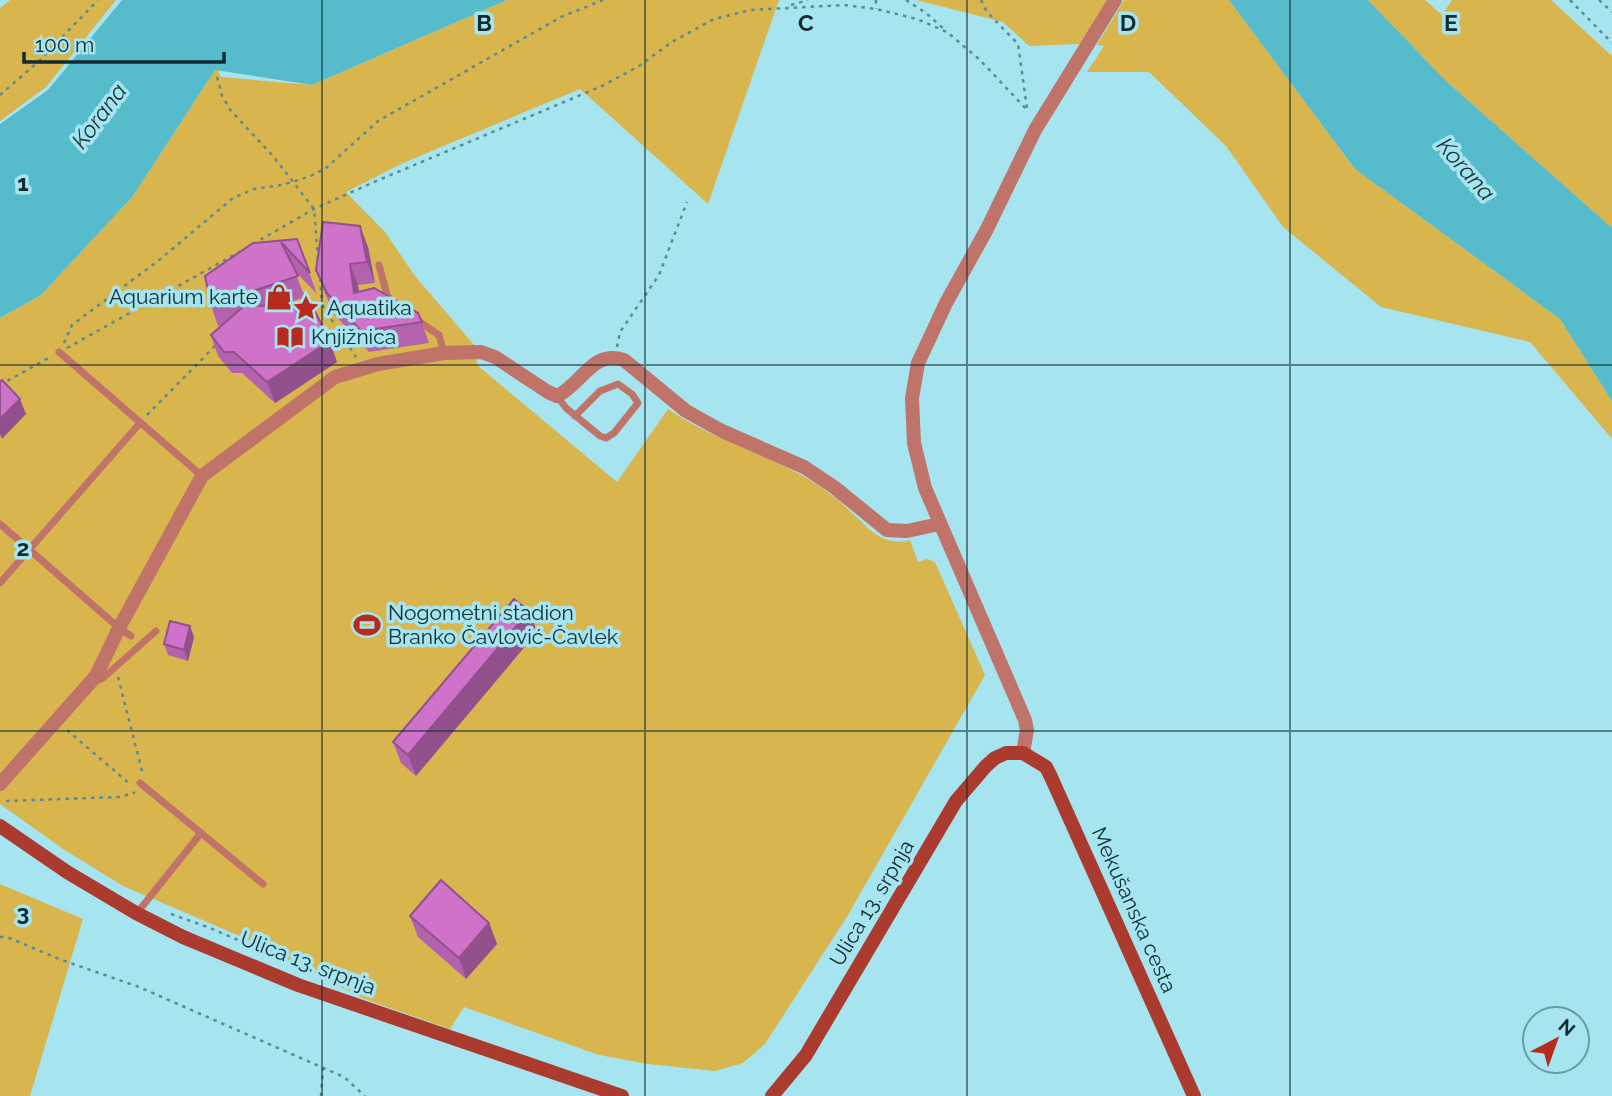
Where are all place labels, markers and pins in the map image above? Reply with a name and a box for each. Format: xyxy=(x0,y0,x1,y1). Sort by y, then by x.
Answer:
shop icon: Aquarium karte xyxy=(264,282,294,312)
place label: Aquarium karte xyxy=(109,284,258,309)
place icon: Aquatika xyxy=(291,293,321,323)
place label: Aquatika xyxy=(327,295,412,320)
library icon: Knjižnica xyxy=(275,322,305,352)
place label: Knjižnica xyxy=(311,324,396,349)
place label: Nogometni stadion Branko Čavlović-Čavlek xyxy=(388,600,618,649)
sports icon: Nogometni stadion Branko Čavlović-Čavlek xyxy=(352,610,382,640)

